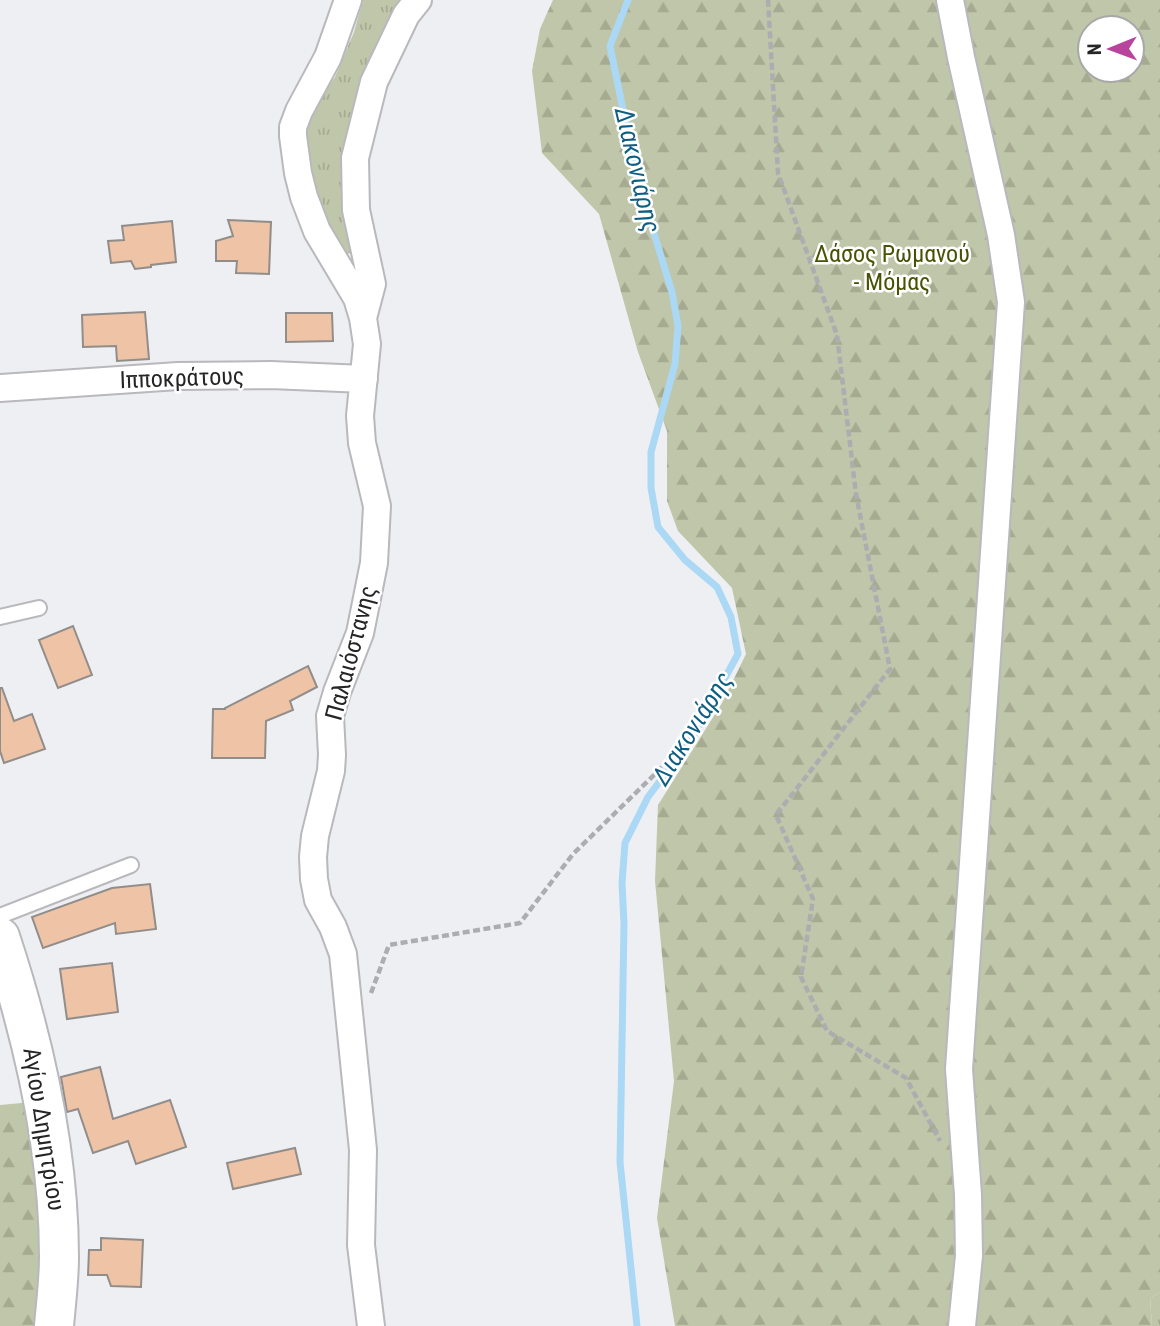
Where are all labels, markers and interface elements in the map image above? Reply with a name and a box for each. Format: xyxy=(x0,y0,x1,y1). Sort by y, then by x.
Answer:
north arrow xyxy=(1076,14,1146,84)
text: N xyxy=(1083,43,1106,55)
water label: Διακονιάρης xyxy=(609,103,667,236)
park label: Δάσος Ρωμανού - Μόμας xyxy=(814,240,970,296)
street label: Ιπποκράτους xyxy=(119,362,245,394)
street label: Παλαιόστανης xyxy=(320,583,382,723)
water label: Διακονιάρης xyxy=(645,666,739,791)
street label: Αγίου Δημητρίου xyxy=(17,1045,71,1213)

